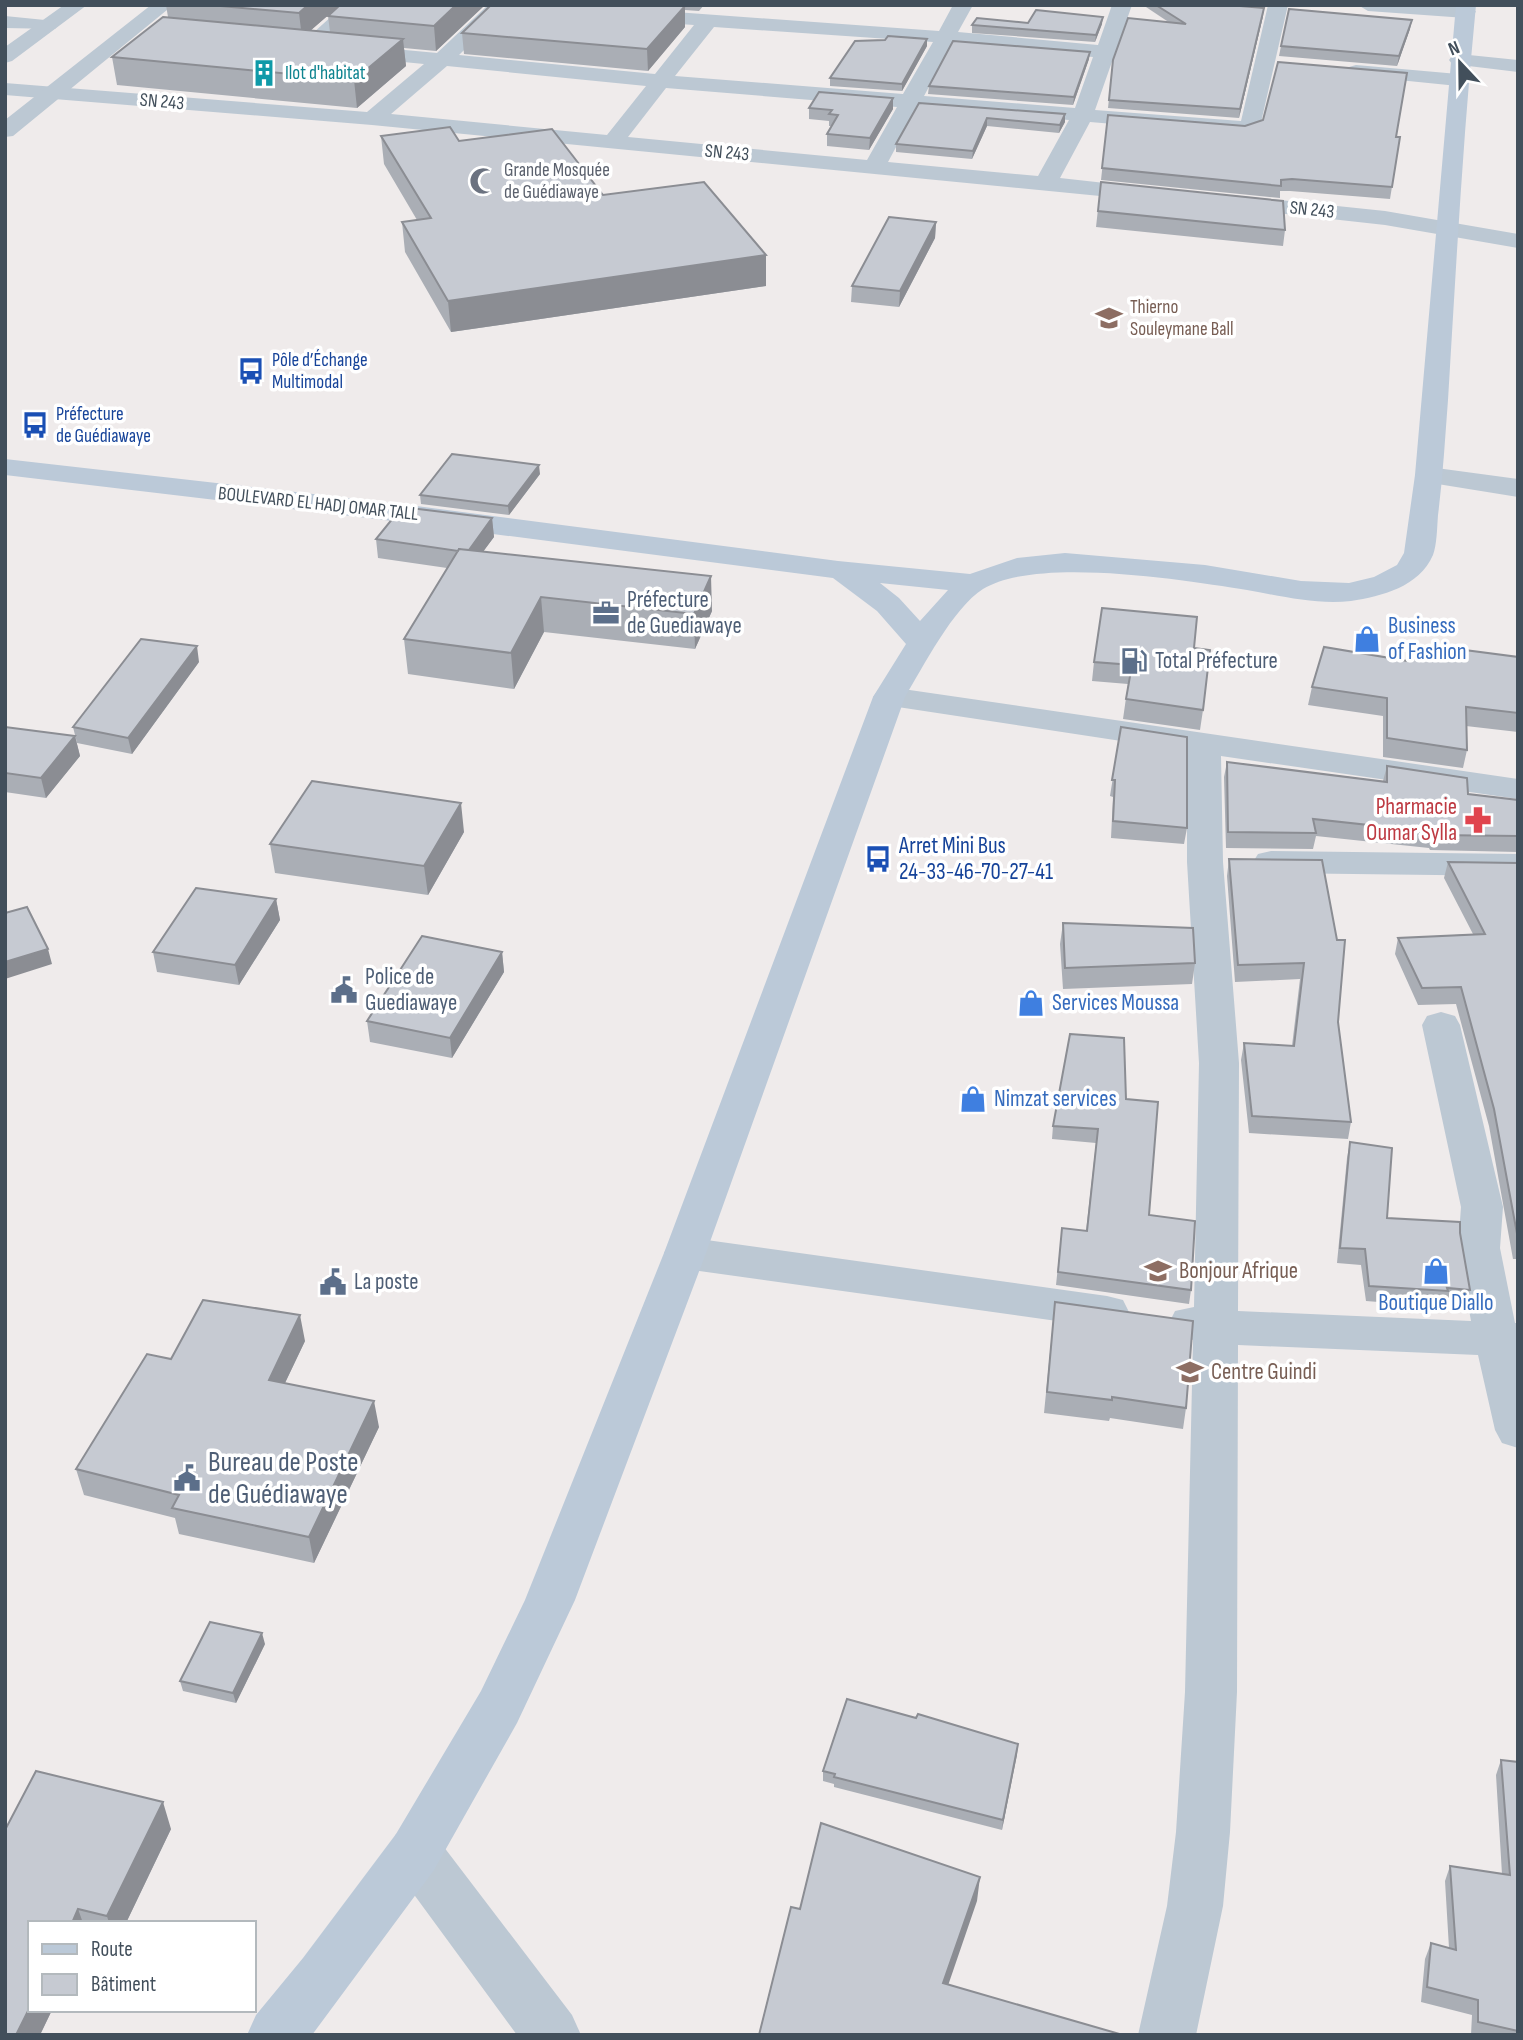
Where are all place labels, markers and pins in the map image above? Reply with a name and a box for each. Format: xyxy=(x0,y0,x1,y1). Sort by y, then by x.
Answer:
building icon: Ilot d'habitat xyxy=(249,58,279,88)
place label: Ilot d'habitat xyxy=(285,62,366,85)
place label: Grande Mosquée de Guédiawaye xyxy=(504,159,610,204)
mosque icon: Grande Mosquée de Guédiawaye xyxy=(468,166,498,196)
place label: Thierno Souleymane Ball xyxy=(1130,296,1234,341)
school or university icon: Thierno Souleymane Ball xyxy=(1094,303,1124,333)
place label: Pôle d’Échange Multimodal xyxy=(272,349,368,394)
bus stop icon: Pôle d’Échange Multimodal xyxy=(236,356,266,386)
place label: Préfecture de Guédiawaye xyxy=(56,403,151,448)
bus stop icon: Préfecture de Guédiawaye xyxy=(20,410,50,440)
place label: Préfecture de Guediawaye xyxy=(627,586,742,640)
office icon: Préfecture de Guediawaye xyxy=(591,598,621,628)
place label: Business of Fashion xyxy=(1388,612,1467,666)
shop icon: Business of Fashion xyxy=(1352,624,1382,654)
fuel station icon: Total Préfecture xyxy=(1119,646,1149,676)
place label: Total Préfecture xyxy=(1155,647,1278,675)
place label: Pharmacie Oumar Sylla xyxy=(1366,793,1457,847)
pharmacy icon: Pharmacie Oumar Sylla xyxy=(1463,805,1493,835)
place label: Arret Mini Bus 24-33-46-70-27-41 xyxy=(898,832,1053,886)
bus stop icon: Arret Mini Bus 24-33-46-70-27-41 xyxy=(863,844,893,874)
place label: Police de Guediawaye xyxy=(365,963,457,1017)
public building icon: Police de Guediawaye xyxy=(329,975,359,1005)
shop icon: Services Moussa xyxy=(1016,988,1046,1018)
place label: Services Moussa xyxy=(1052,989,1179,1017)
shop icon: Nimzat services xyxy=(958,1084,988,1114)
place label: Nimzat services xyxy=(994,1085,1117,1113)
school or university icon: Bonjour Afrique xyxy=(1143,1256,1173,1286)
shop icon: Boutique Diallo xyxy=(1421,1256,1451,1286)
place label: Bonjour Afrique xyxy=(1179,1257,1298,1285)
public building icon: La poste xyxy=(318,1267,348,1297)
place label: La poste xyxy=(354,1268,418,1296)
place label: Boutique Diallo xyxy=(1378,1289,1494,1317)
school or university icon: Centre Guindi xyxy=(1175,1357,1205,1387)
place label: Centre Guindi xyxy=(1211,1358,1316,1386)
place label: Bureau de Poste de Guédiawaye xyxy=(208,1446,358,1511)
public building icon: Bureau de Poste de Guédiawaye xyxy=(172,1463,202,1493)

